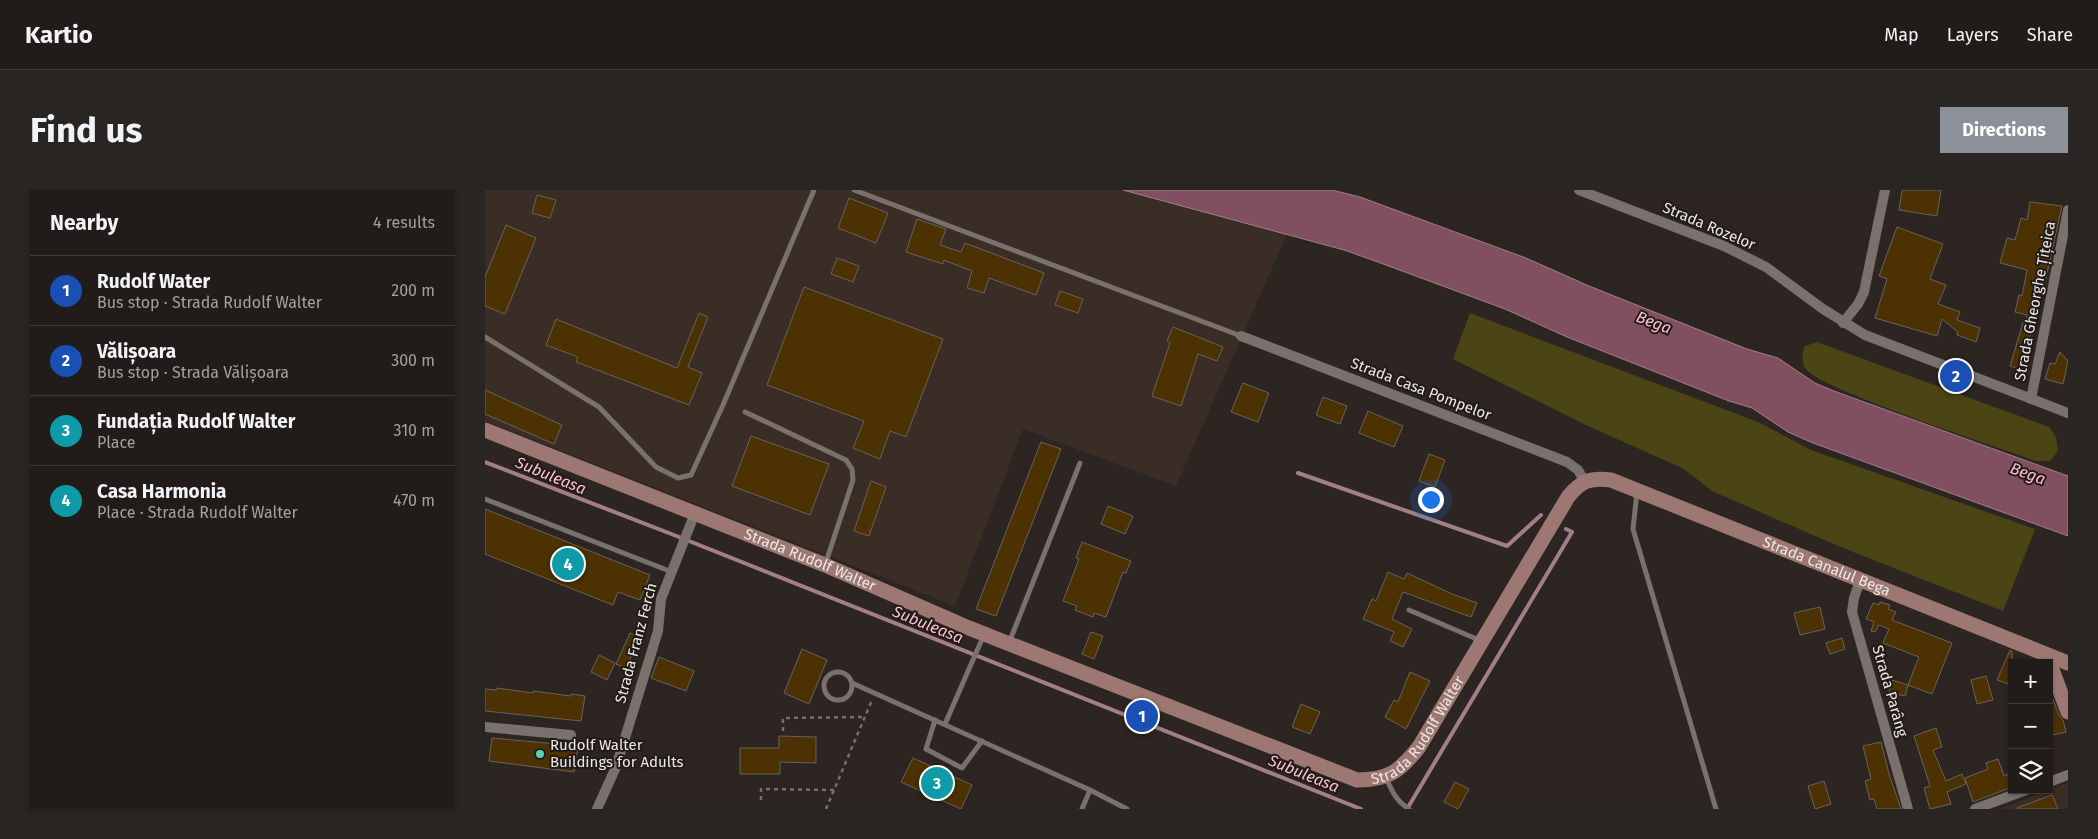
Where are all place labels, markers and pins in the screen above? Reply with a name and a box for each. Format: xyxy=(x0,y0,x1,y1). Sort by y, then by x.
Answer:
pin: 2 xyxy=(1940,357,1972,395)
pin: 4 xyxy=(552,545,584,583)
pin: 1 xyxy=(1126,697,1158,735)
place label: Rudolf Walter Buildings for Adults xyxy=(550,736,684,771)
marker: Rudolf Walter Buildings for Adults xyxy=(534,748,546,760)
pin: 3 xyxy=(921,764,953,802)

